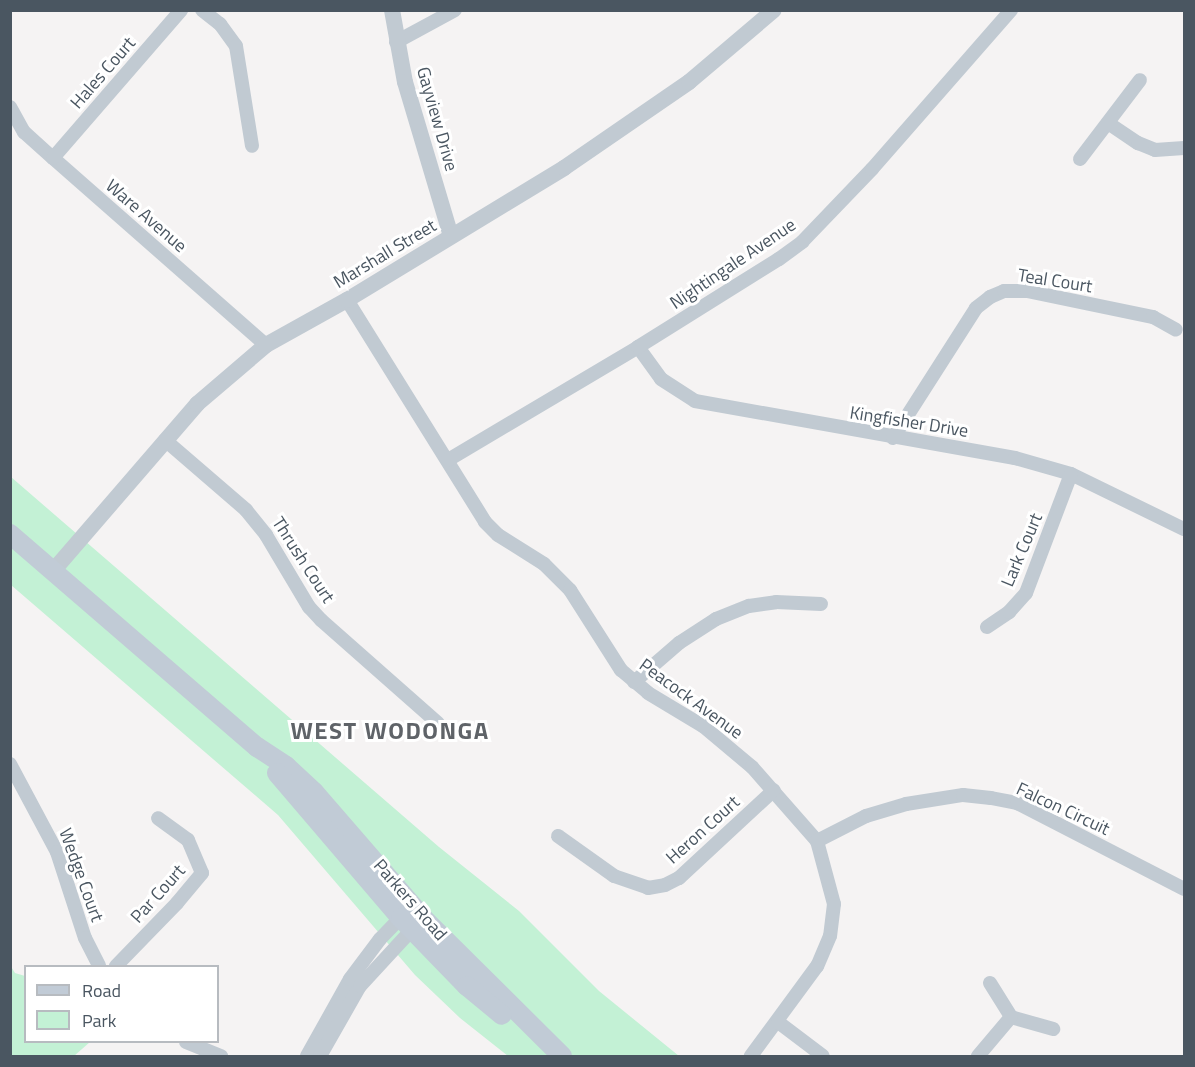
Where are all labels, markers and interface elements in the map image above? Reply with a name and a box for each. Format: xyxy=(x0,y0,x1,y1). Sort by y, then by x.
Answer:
street label: Hales Court xyxy=(66,33,140,113)
street label: Gayview Drive xyxy=(412,64,462,174)
street label: Ware Avenue xyxy=(101,175,191,257)
street label: Nightingale Avenue xyxy=(666,214,800,314)
street label: Marshall Street xyxy=(330,215,440,293)
street label: Teal Court xyxy=(1016,264,1094,298)
street label: Kingfisher Drive xyxy=(848,402,970,442)
street label: Lark Court xyxy=(997,510,1047,590)
street label: Thrush Court xyxy=(267,513,339,607)
street label: Peacock Avenue xyxy=(635,654,747,744)
district label: WEST WODONGA xyxy=(290,717,490,745)
street label: Falcon Circuit xyxy=(1013,778,1113,840)
street label: Heron Court xyxy=(662,791,744,869)
street label: Wedge Court xyxy=(54,825,108,925)
street label: Parkers Road xyxy=(369,855,451,945)
street label: Par Court xyxy=(126,860,190,928)
legend xyxy=(24,965,219,1043)
text: Road xyxy=(82,977,121,1004)
text: Park xyxy=(82,1007,116,1034)

